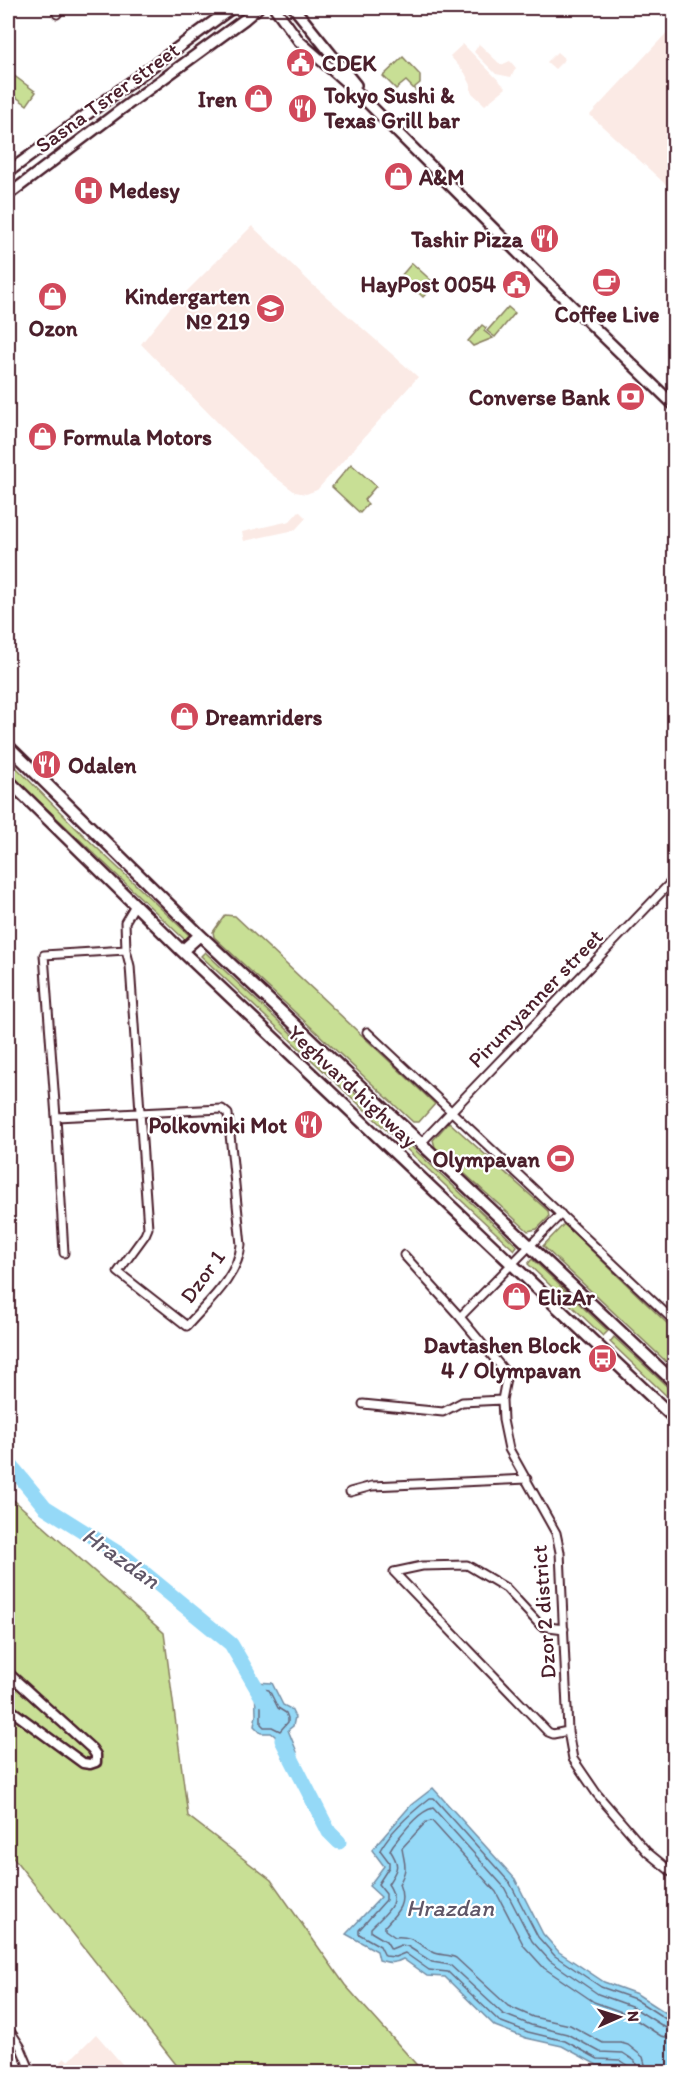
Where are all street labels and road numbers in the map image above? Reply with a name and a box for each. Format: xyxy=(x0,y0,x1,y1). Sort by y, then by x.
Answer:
street label: Sasna Tsrer street xyxy=(30,36,185,159)
street label: Pirumyanner street xyxy=(462,923,609,1074)
street label: Yeghvard highway xyxy=(282,1019,424,1154)
street label: Dzor 1 xyxy=(174,1244,231,1308)
street label: Dzor 2 district xyxy=(525,1544,562,1680)

